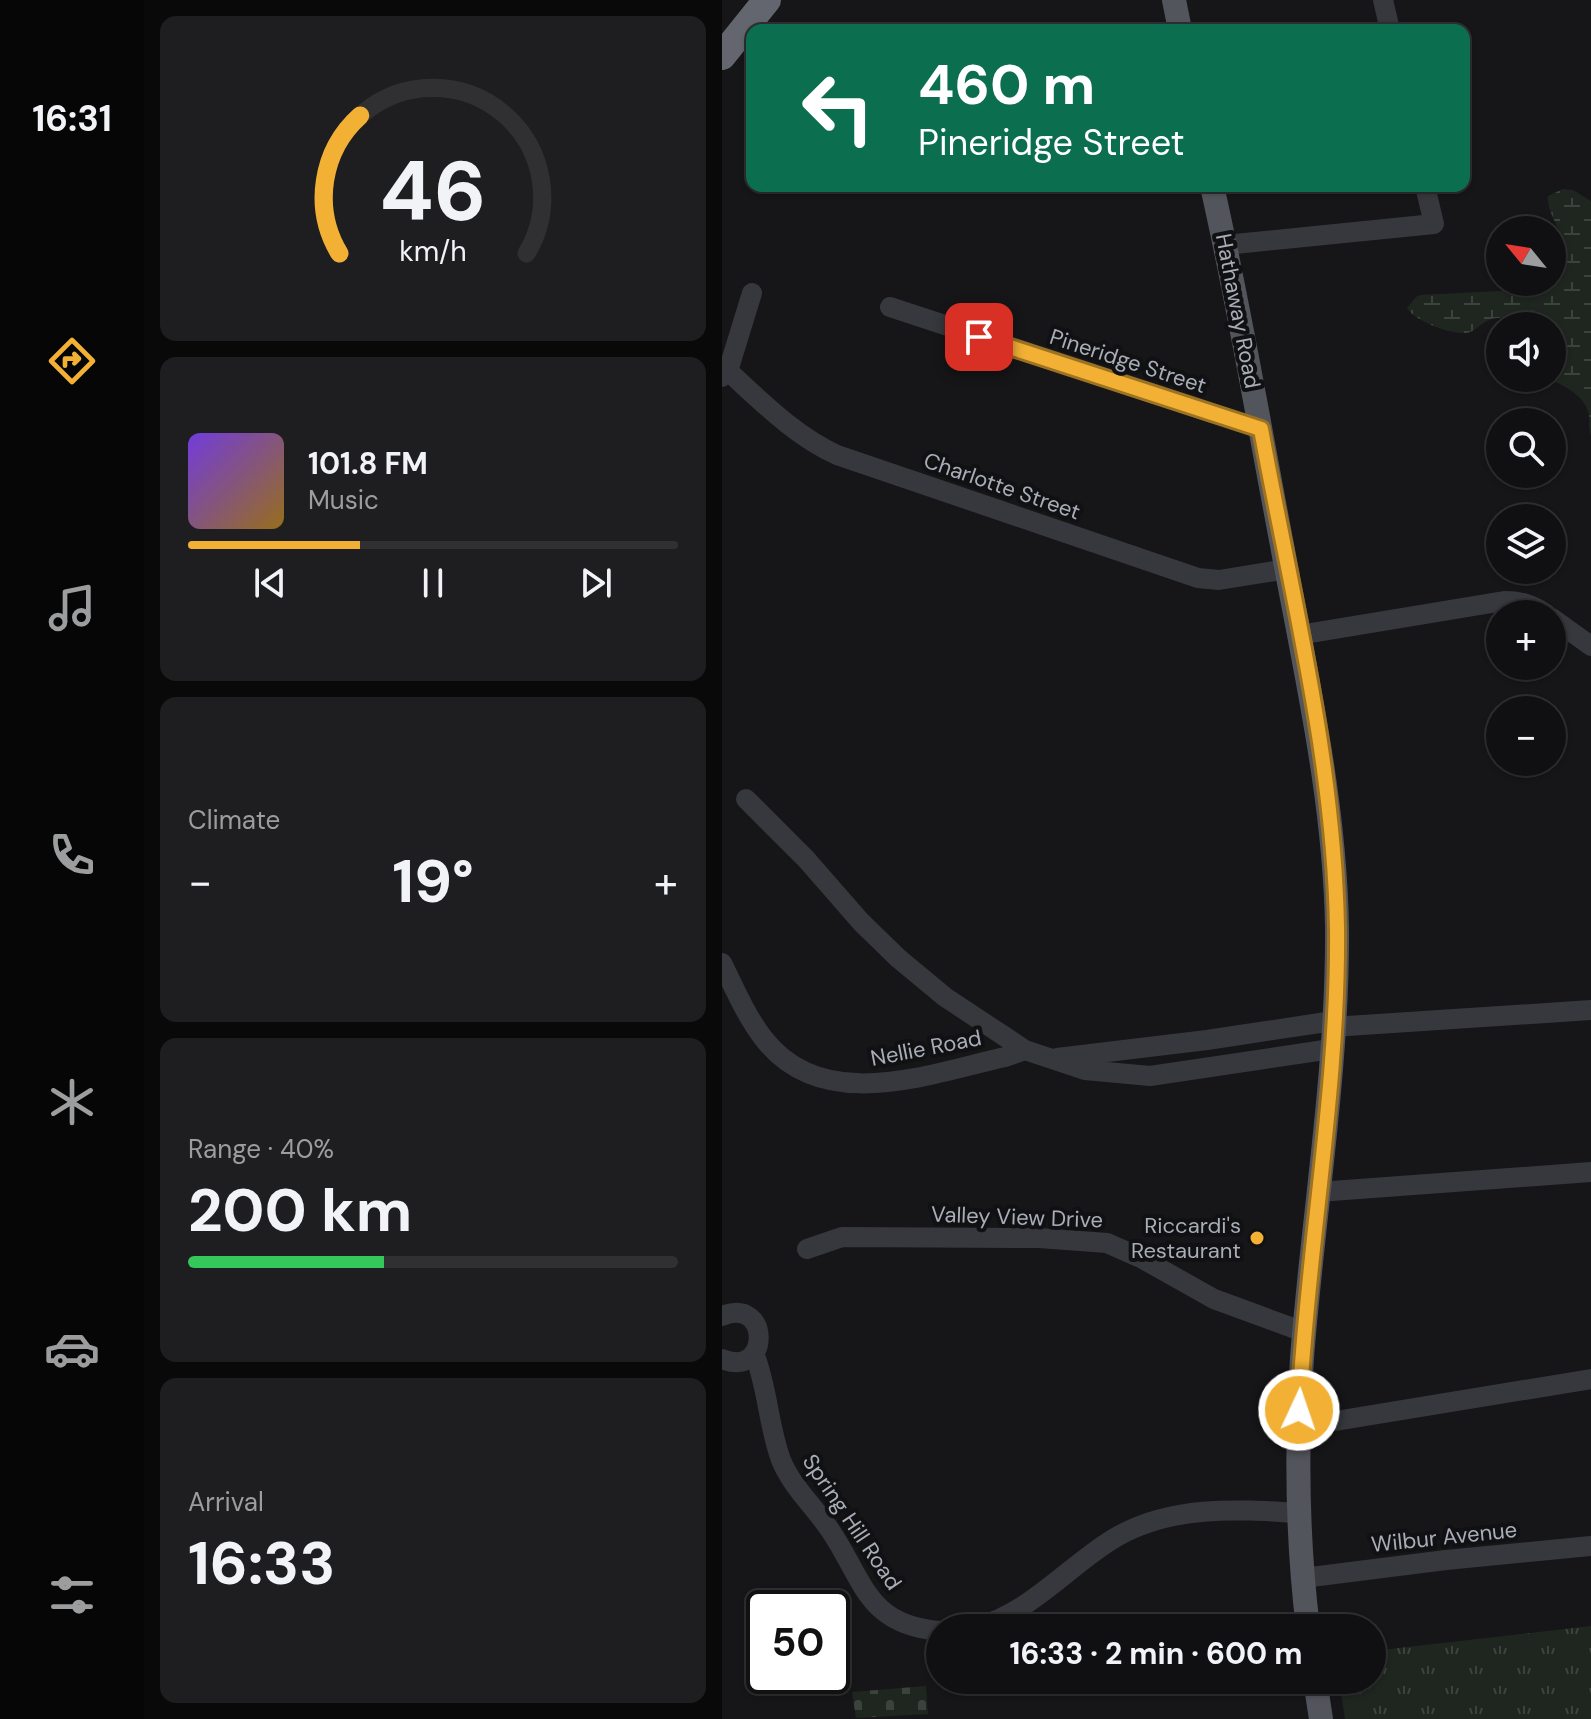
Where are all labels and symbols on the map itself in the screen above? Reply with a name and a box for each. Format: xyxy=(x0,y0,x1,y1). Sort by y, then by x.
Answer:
north arrow xyxy=(1486,216,1566,296)
street label: Hathaway Road xyxy=(1209,231,1267,391)
pin xyxy=(945,303,1013,371)
street label: Pineridge Street xyxy=(1046,322,1210,400)
street label: Charlotte Street xyxy=(920,446,1084,526)
street label: Nellie Road xyxy=(868,1023,984,1073)
street label: Valley View Drive xyxy=(930,1200,1104,1234)
place label: Riccardi's Restaurant xyxy=(1131,1211,1241,1265)
marker: Riccardi's Restaurant xyxy=(1248,1229,1266,1247)
position arrow xyxy=(1257,1368,1341,1452)
street label: Spring Hill Road xyxy=(796,1448,908,1596)
street label: Wilbur Avenue xyxy=(1370,1515,1518,1559)
speed limit sign: 50 xyxy=(746,1590,850,1694)

